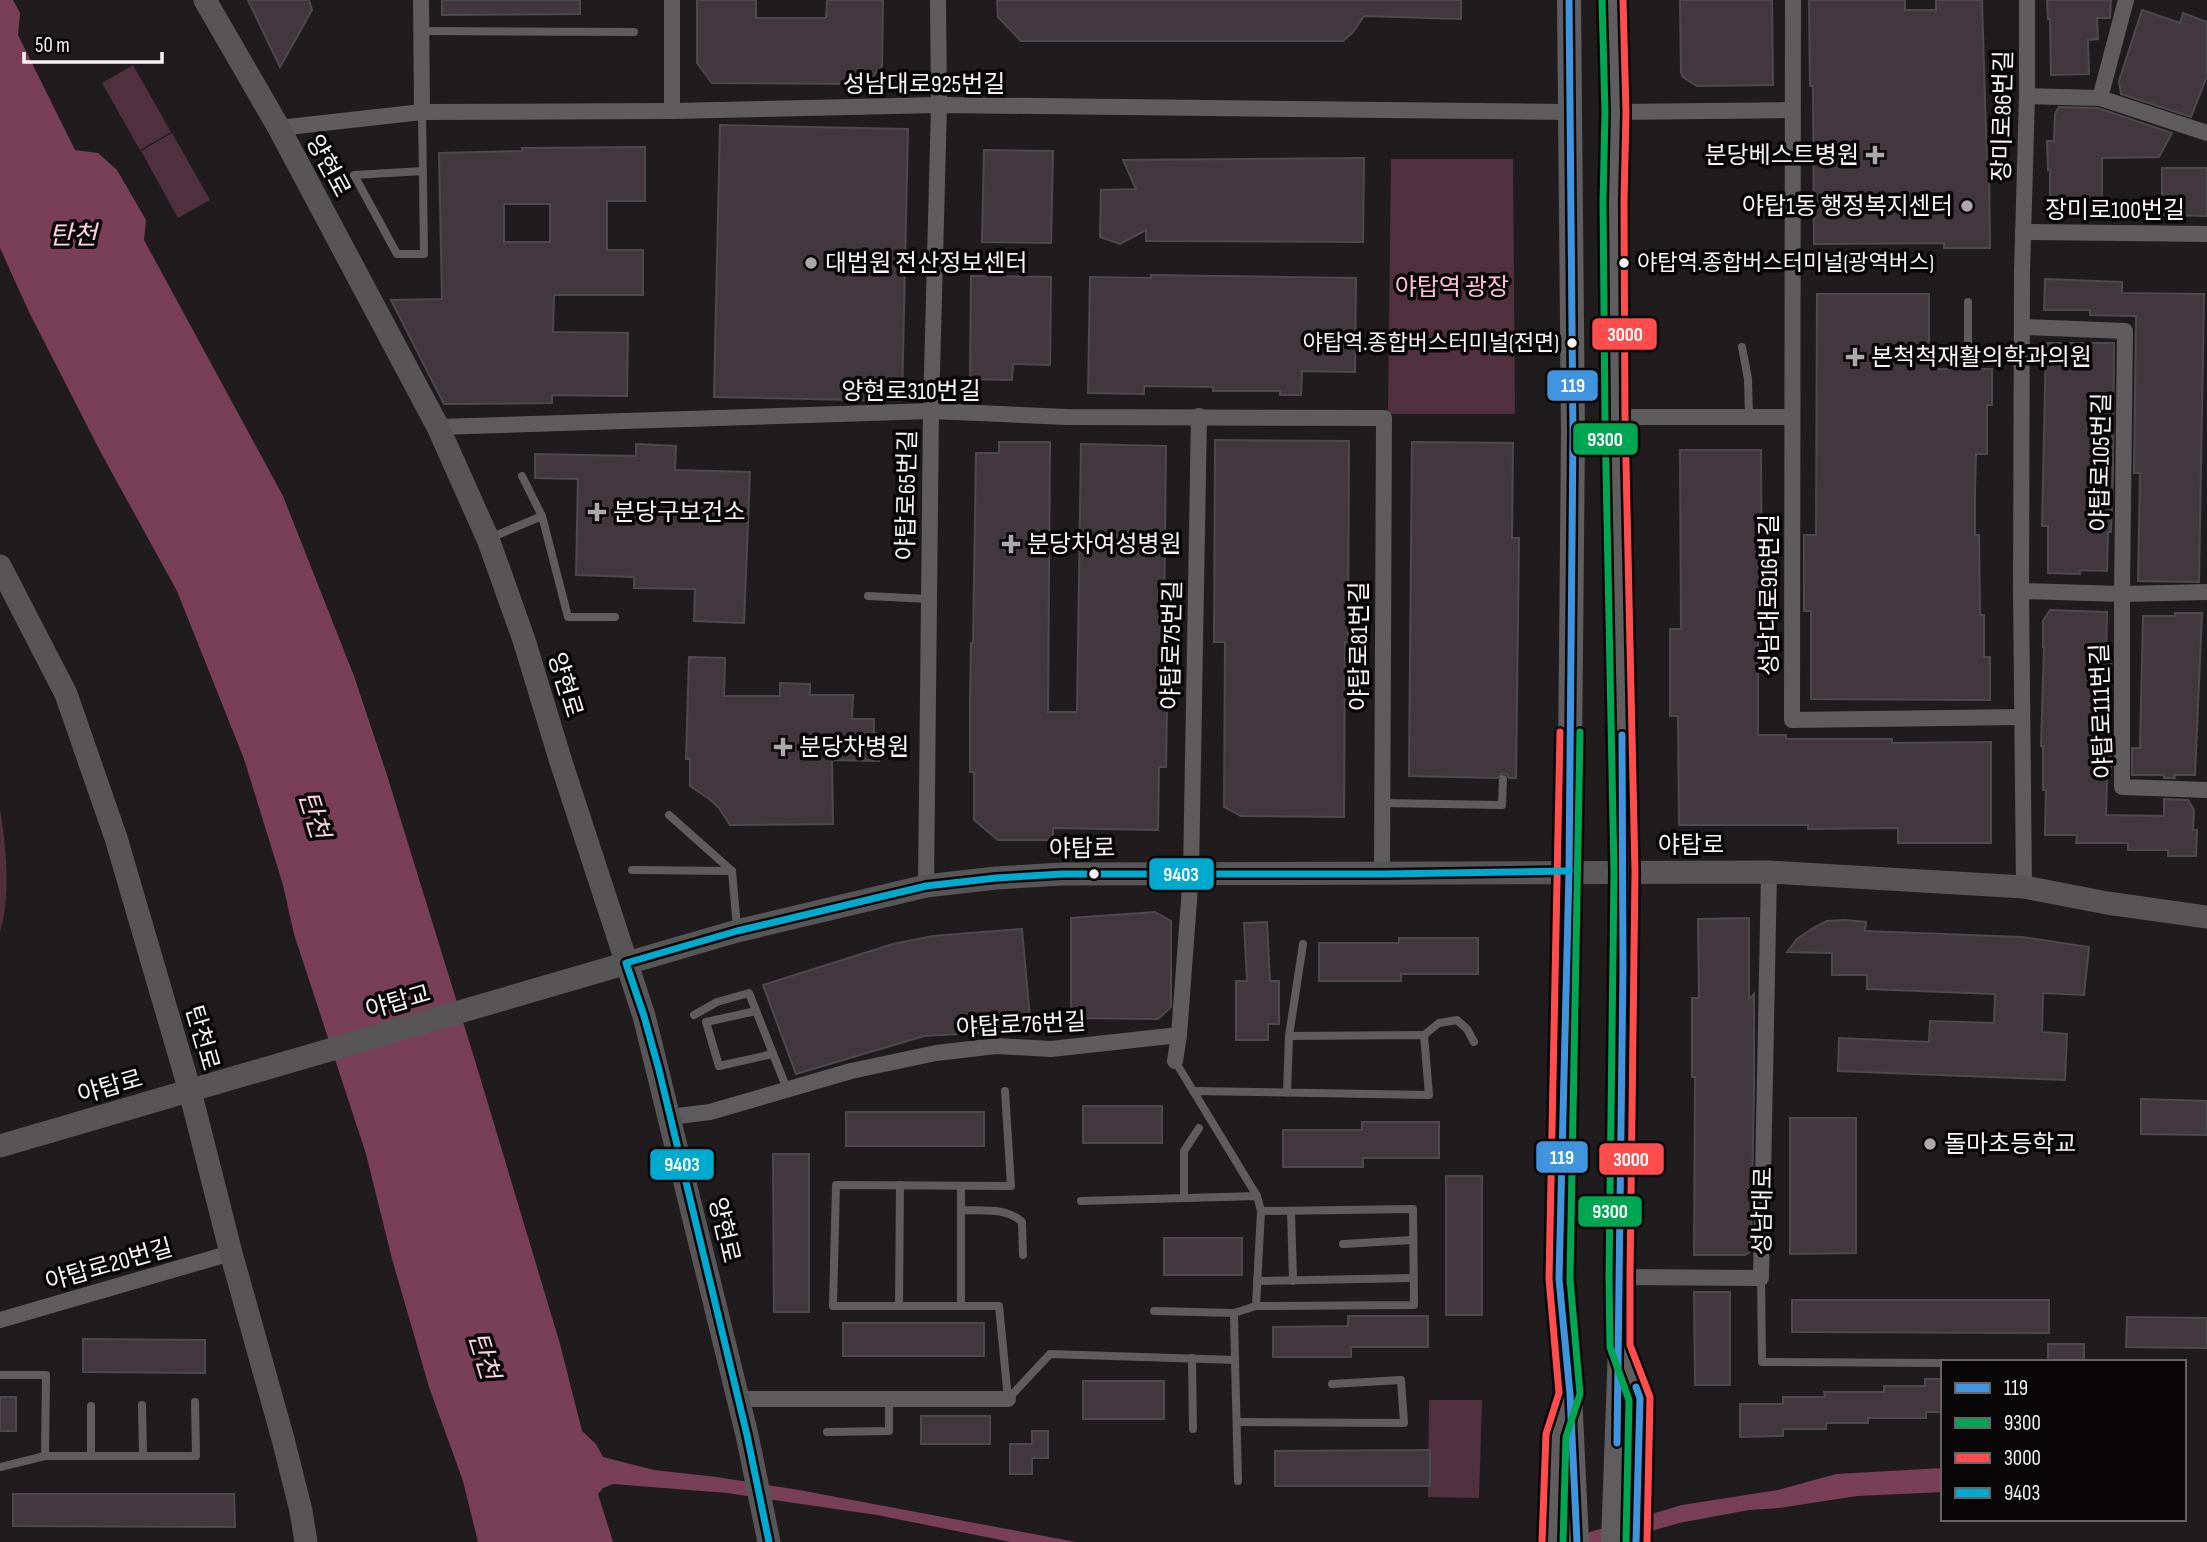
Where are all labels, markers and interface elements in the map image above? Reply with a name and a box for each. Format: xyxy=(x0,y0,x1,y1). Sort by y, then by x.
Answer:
scale bar xyxy=(24,21,163,65)
text: 50 m xyxy=(35,33,70,58)
street label: 장미로86번길 xyxy=(1987,50,2019,182)
street label: 성남대로925번길 xyxy=(843,70,1005,99)
street label: 양현로 xyxy=(300,130,356,202)
place label: 분당베스트병원 xyxy=(1704,141,1859,170)
marker: 분당베스트병원 xyxy=(1865,145,1885,165)
place label: 야탑1동 행정복지센터 xyxy=(1742,192,1953,221)
street label: 장미로100번길 xyxy=(2045,196,2185,225)
marker: 야탑1동 행정복지센터 xyxy=(1959,198,1975,214)
water label: 탄천 xyxy=(49,221,100,252)
place label: 대법원 전산정보센터 xyxy=(825,249,1028,278)
place label: 야탑역.종합버스터미널(광역버스) xyxy=(1637,250,1934,277)
marker: 대법원 전산정보센터 xyxy=(803,255,819,271)
marker: 야탑역.종합버스터미널(광역버스) xyxy=(1617,256,1631,270)
park label: 야탑역 광장 xyxy=(1395,273,1509,302)
line badge: 3000 xyxy=(1591,317,1658,351)
text: 3000 xyxy=(1607,324,1643,347)
place label: 야탑역.종합버스터미널(전면) xyxy=(1302,330,1559,357)
marker: 야탑역.종합버스터미널(전면) xyxy=(1565,336,1579,350)
place label: 본척척재활의학과의원 xyxy=(1871,343,2092,372)
marker: 본척척재활의학과의원 xyxy=(1845,347,1865,367)
line badge: 119 xyxy=(1546,369,1599,402)
text: 119 xyxy=(1561,375,1585,398)
street label: 양현로310번길 xyxy=(841,377,981,406)
street label: 야탑로105번길 xyxy=(2085,392,2117,532)
line badge: 9300 xyxy=(1572,422,1639,456)
street label: 야탑로65번길 xyxy=(891,429,923,561)
text: 9300 xyxy=(1587,429,1623,452)
place label: 분당구보건소 xyxy=(613,498,745,527)
marker: 분당구보건소 xyxy=(587,502,607,522)
street label: 성남대로916번길 xyxy=(1755,514,1784,676)
place label: 분당차여성병원 xyxy=(1027,530,1182,559)
marker: 분당차여성병원 xyxy=(1001,534,1021,554)
street label: 야탑로75번길 xyxy=(1156,580,1188,710)
street label: 야탑로81번길 xyxy=(1345,581,1374,711)
street label: 야탑로111번길 xyxy=(2085,643,2119,779)
street label: 양현로 xyxy=(541,649,589,721)
place label: 분당차병원 xyxy=(799,733,909,762)
marker: 분당차병원 xyxy=(773,737,793,757)
water label: 탄천 xyxy=(291,788,336,845)
street label: 야탑로 xyxy=(1658,831,1724,860)
street label: 야탑로 xyxy=(1049,834,1115,864)
line badge: 9403 xyxy=(1148,857,1215,891)
text: 9403 xyxy=(1163,864,1199,887)
unlabelled marker xyxy=(1087,867,1101,881)
street label: 야탑교 xyxy=(362,979,434,1025)
street label: 탄천로 xyxy=(179,1002,225,1074)
street label: 야탑로76번길 xyxy=(955,1007,1087,1043)
street label: 야탑로 xyxy=(74,1064,146,1110)
place label: 돌마초등학교 xyxy=(1944,1130,2076,1159)
marker: 돌마초등학교 xyxy=(1922,1136,1938,1152)
line badge: 119 xyxy=(1535,1140,1589,1174)
line badge: 3000 xyxy=(1598,1142,1665,1176)
text: 119 xyxy=(1550,1147,1574,1170)
line badge: 9403 xyxy=(649,1148,715,1181)
text: 3000 xyxy=(1613,1149,1649,1172)
text: 9403 xyxy=(664,1154,700,1177)
street label: 성남대로 xyxy=(1748,1167,1778,1255)
street label: 양현로 xyxy=(702,1194,746,1266)
line badge: 9300 xyxy=(1577,1195,1643,1228)
text: 9300 xyxy=(1592,1201,1628,1224)
street label: 야탑로20번길 xyxy=(42,1233,176,1297)
water label: 탄천 xyxy=(461,1329,506,1386)
legend xyxy=(1941,1360,2186,1521)
text: 119 xyxy=(2004,1376,2028,1401)
text: 9300 xyxy=(2004,1411,2041,1436)
text: 3000 xyxy=(2004,1446,2041,1471)
text: 9403 xyxy=(2004,1481,2040,1506)

